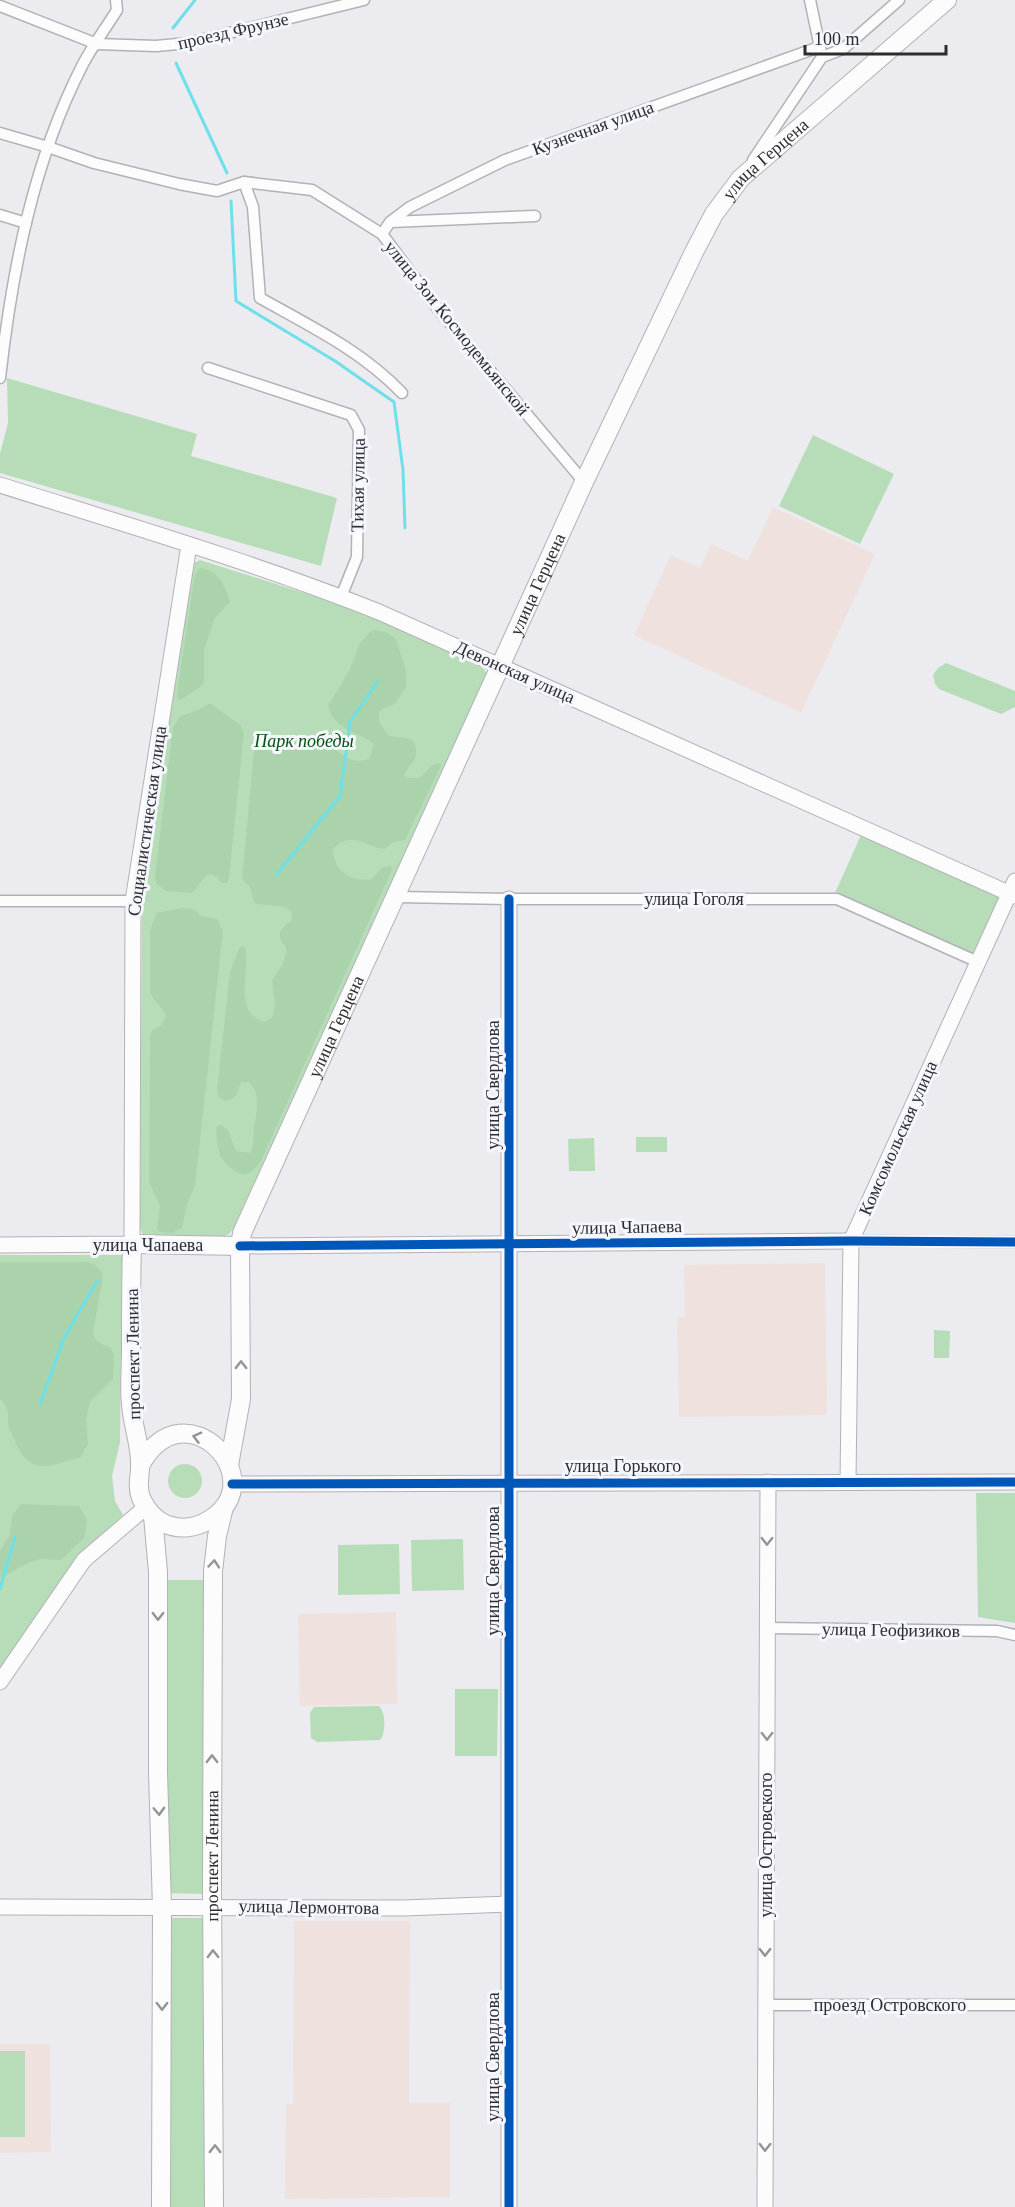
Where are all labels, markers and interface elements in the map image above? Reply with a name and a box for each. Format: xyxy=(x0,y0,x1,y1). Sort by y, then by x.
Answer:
street label: проезд Фрунзе xyxy=(176,9,290,53)
scale bar xyxy=(805,18,946,56)
text: 100 m xyxy=(814,29,860,49)
street label: Кузнечная улица xyxy=(530,97,656,159)
street label: улица Герцена xyxy=(718,114,812,204)
street label: улица Зои Космодемьянской xyxy=(380,237,534,420)
street label: Тихая улица xyxy=(347,438,369,532)
street label: улица Герцена xyxy=(505,530,569,639)
street label: Девонская улица xyxy=(452,637,578,707)
street label: Социалистическая улица xyxy=(124,725,170,917)
park label: Парк победы xyxy=(253,731,354,751)
street label: улица Гоголя xyxy=(644,889,744,909)
street label: улица Герцена xyxy=(304,972,368,1081)
street label: улица Свердлова xyxy=(483,1020,503,1150)
street label: Комсомольская улица xyxy=(855,1058,941,1218)
street label: улица Чапаева xyxy=(572,1216,682,1238)
street label: улица Чапаева xyxy=(93,1235,203,1255)
street label: проспект Ленина xyxy=(122,1288,144,1420)
one-way arrow xyxy=(235,1361,247,1370)
one-way arrow xyxy=(192,1431,202,1444)
street label: улица Горького xyxy=(565,1456,681,1476)
street label: улица Свердлова xyxy=(483,1506,503,1636)
one-way arrow xyxy=(761,1536,773,1545)
one-way arrow xyxy=(207,1559,220,1568)
one-way arrow xyxy=(151,1612,164,1621)
street label: улица Геофизиков xyxy=(822,1619,960,1641)
one-way arrow xyxy=(761,1731,773,1740)
one-way arrow xyxy=(206,1754,218,1763)
street label: улица Островского xyxy=(756,1772,776,1918)
street label: проспект Ленина xyxy=(202,1790,222,1922)
one-way arrow xyxy=(153,1807,165,1816)
street label: улица Лермонтова xyxy=(239,1896,379,1918)
one-way arrow xyxy=(759,1947,771,1956)
one-way arrow xyxy=(207,1949,219,1958)
street label: улица Свердлова xyxy=(483,1992,503,2122)
street label: проезд Островского xyxy=(814,1995,966,2015)
one-way arrow xyxy=(156,2002,168,2011)
one-way arrow xyxy=(759,2142,771,2151)
one-way arrow xyxy=(209,2144,221,2153)

